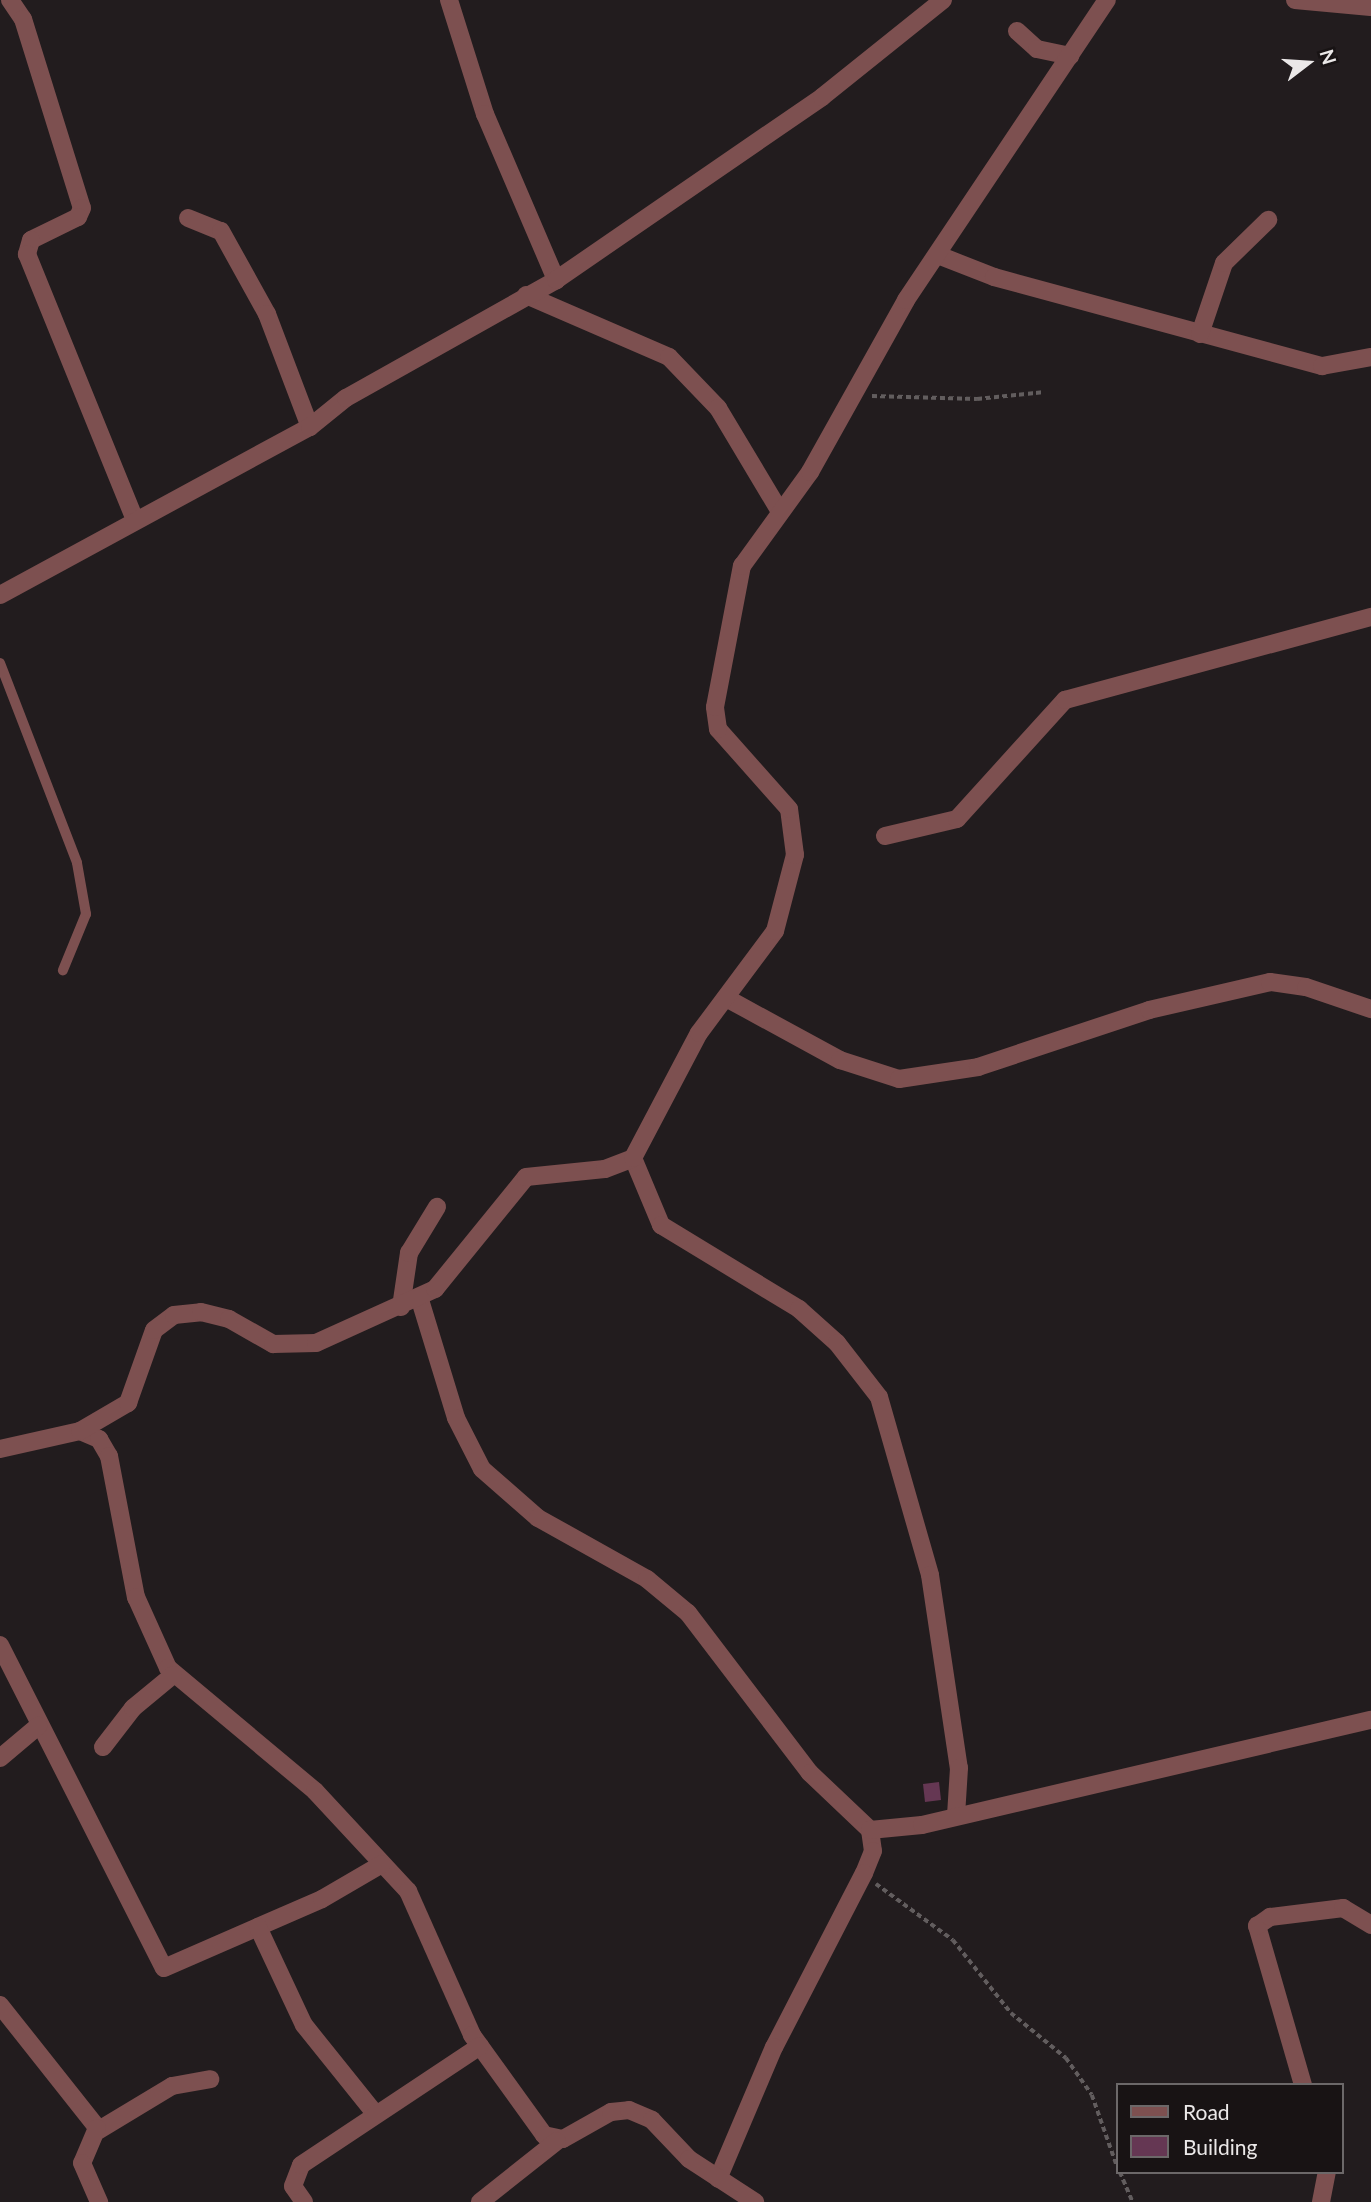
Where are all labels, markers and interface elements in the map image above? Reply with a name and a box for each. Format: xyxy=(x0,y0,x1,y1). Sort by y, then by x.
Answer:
north arrow xyxy=(1273,28,1343,98)
text: N xyxy=(1315,46,1342,67)
legend xyxy=(1116,2083,1343,2174)
text: Road xyxy=(1183,2099,1230,2124)
text: Building xyxy=(1183,2134,1258,2159)

